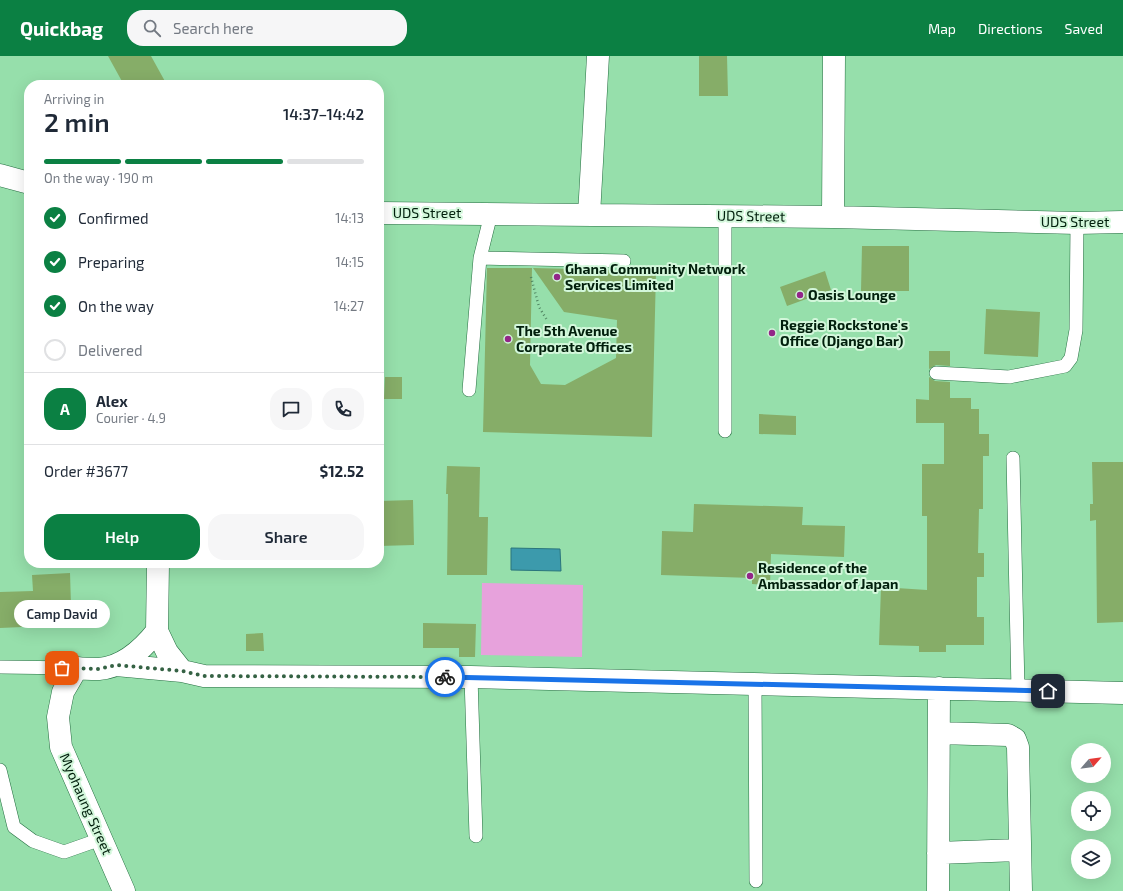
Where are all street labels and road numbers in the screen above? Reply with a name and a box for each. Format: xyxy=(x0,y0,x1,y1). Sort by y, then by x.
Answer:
street label: UDS Street xyxy=(393,204,461,221)
street label: UDS Street xyxy=(717,206,785,225)
street label: UDS Street xyxy=(1041,213,1109,230)
street label: Myohaung Street xyxy=(56,750,116,857)

